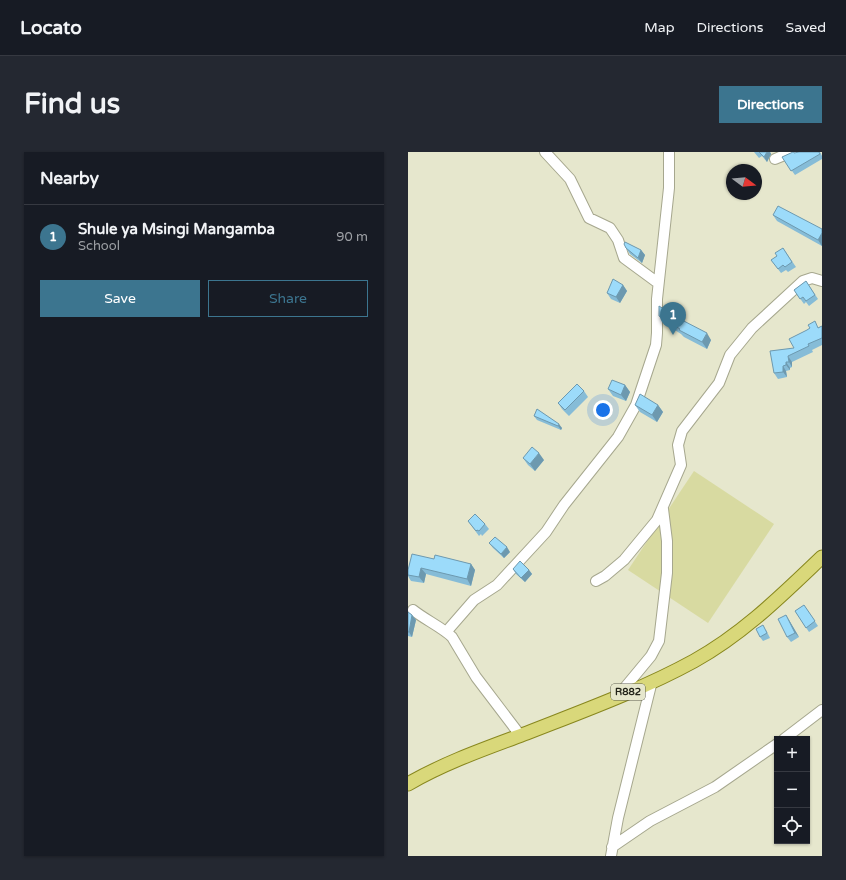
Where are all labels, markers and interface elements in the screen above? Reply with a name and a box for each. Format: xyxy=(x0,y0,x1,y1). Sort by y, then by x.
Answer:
text: Locato xyxy=(20,17,82,39)
text: Map xyxy=(644,19,675,36)
text: Directions xyxy=(697,19,764,36)
text: Saved xyxy=(786,19,826,36)
button: Directions xyxy=(719,86,822,123)
text: Find us xyxy=(24,87,120,121)
north arrow xyxy=(726,164,762,200)
text: Nearby xyxy=(40,168,99,189)
text: Shule ya Msingi Mangamba xyxy=(78,220,275,238)
text: 1 xyxy=(49,229,57,245)
text: 90 m xyxy=(336,229,368,245)
text: School xyxy=(78,238,120,254)
button: Save xyxy=(40,280,200,317)
button: Share xyxy=(208,280,368,317)
pin: 1 xyxy=(660,302,686,335)
your location xyxy=(593,400,613,420)
road number: R882 xyxy=(611,684,645,700)
map controls xyxy=(774,736,810,844)
button: + xyxy=(774,736,810,772)
button: − xyxy=(774,772,810,808)
button: locate xyxy=(774,808,810,844)

